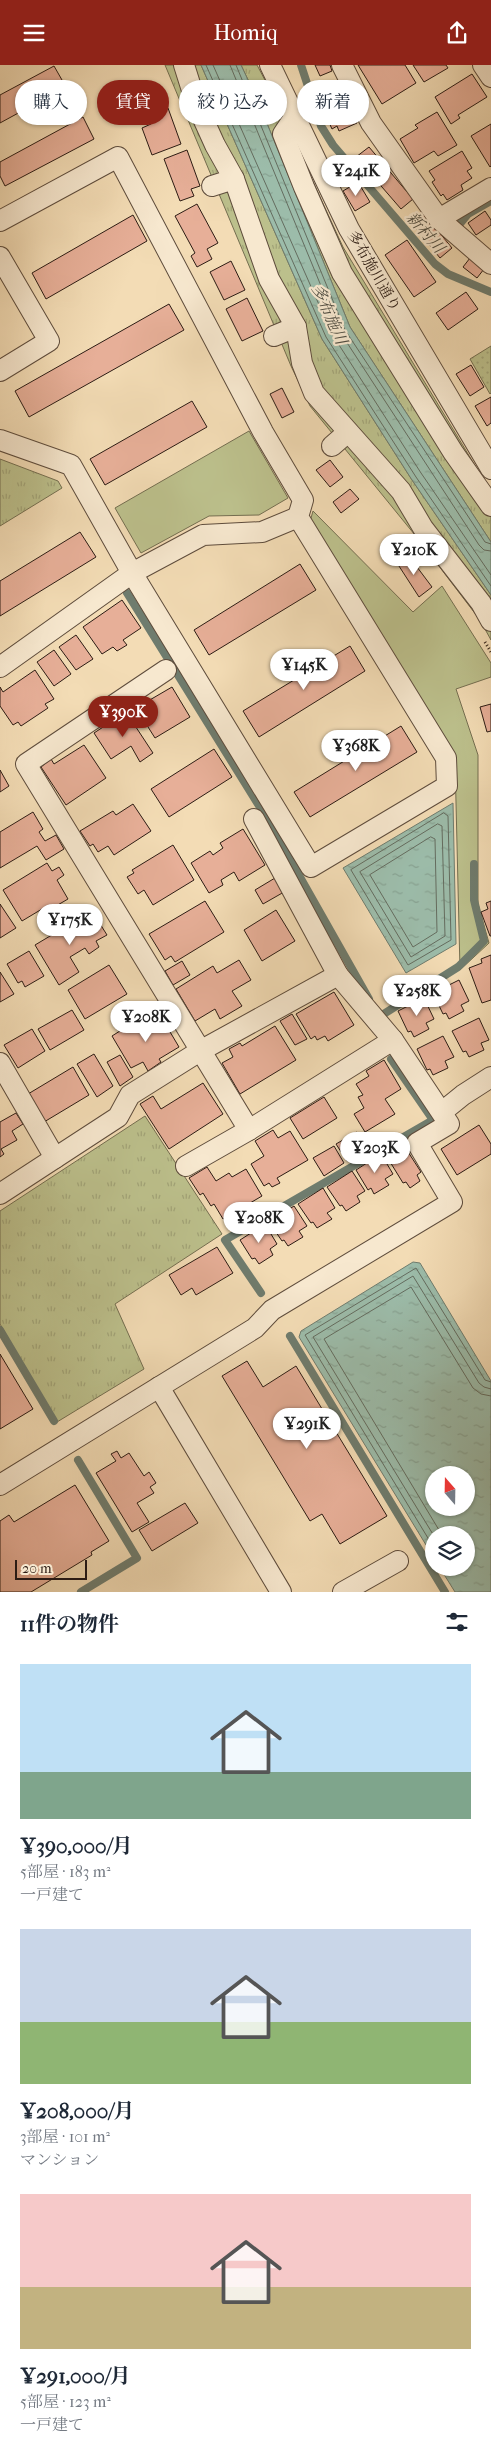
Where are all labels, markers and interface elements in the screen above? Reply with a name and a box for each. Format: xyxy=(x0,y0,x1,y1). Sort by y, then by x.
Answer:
icon: menu xyxy=(20,19,48,47)
icon: share xyxy=(443,19,471,47)
text: Homiq xyxy=(213,20,278,46)
chip: 購入 xyxy=(15,80,87,125)
chip: 賃貸 xyxy=(97,80,169,125)
chip: 絞り込み xyxy=(179,80,287,125)
chip: 新着 xyxy=(297,80,369,125)
pin: ¥241K xyxy=(321,155,391,197)
text: ¥241K xyxy=(332,161,380,180)
water label: 新村川 xyxy=(403,208,450,258)
street label: 多布施川通り xyxy=(344,228,404,314)
water label: 多布施川 xyxy=(308,281,352,349)
pin: ¥210K xyxy=(379,533,449,576)
text: ¥210K xyxy=(391,540,437,559)
pin: ¥145K xyxy=(269,649,339,691)
text: ¥145K xyxy=(281,655,327,674)
pin: ¥390K xyxy=(88,695,158,738)
text: ¥390K xyxy=(99,702,147,721)
pin: ¥368K xyxy=(321,729,391,772)
text: ¥368K xyxy=(332,736,380,755)
pin: ¥175K xyxy=(35,903,105,946)
text: ¥175K xyxy=(48,910,92,929)
pin: ¥258K xyxy=(382,975,452,1017)
text: ¥258K xyxy=(393,981,441,1000)
pin: ¥208K xyxy=(111,1001,181,1043)
text: ¥208K xyxy=(121,1007,171,1026)
pin: ¥203K xyxy=(340,1131,410,1174)
text: ¥203K xyxy=(351,1138,399,1157)
pin: ¥208K xyxy=(224,1201,294,1244)
text: ¥208K xyxy=(234,1208,284,1227)
pin: ¥291K xyxy=(272,1407,342,1450)
text: ¥291K xyxy=(284,1414,330,1433)
north arrow xyxy=(425,1466,475,1516)
map controls xyxy=(425,1466,475,1576)
button: layers xyxy=(425,1526,475,1576)
scale bar xyxy=(15,1557,88,1580)
text: 20 m xyxy=(22,1560,52,1577)
icon: filters xyxy=(443,1608,471,1636)
text: 11件の物件 xyxy=(20,1612,119,1636)
icon: home xyxy=(201,1697,291,1787)
text: ¥390,000/月 xyxy=(20,1834,133,1858)
text: 5部屋 · 183 m² xyxy=(20,1862,111,1881)
text: 一戸建て xyxy=(20,1885,84,1904)
icon: home xyxy=(201,1962,291,2052)
text: ¥208,000/月 xyxy=(20,2099,135,2123)
text: 3部屋 · 101 m² xyxy=(20,2127,110,2146)
text: マンション xyxy=(20,2150,99,2169)
icon: home xyxy=(201,2227,291,2317)
text: ¥291,000/月 xyxy=(20,2364,131,2388)
text: 5部屋 · 123 m² xyxy=(20,2392,111,2411)
text: 一戸建て xyxy=(20,2415,84,2434)

